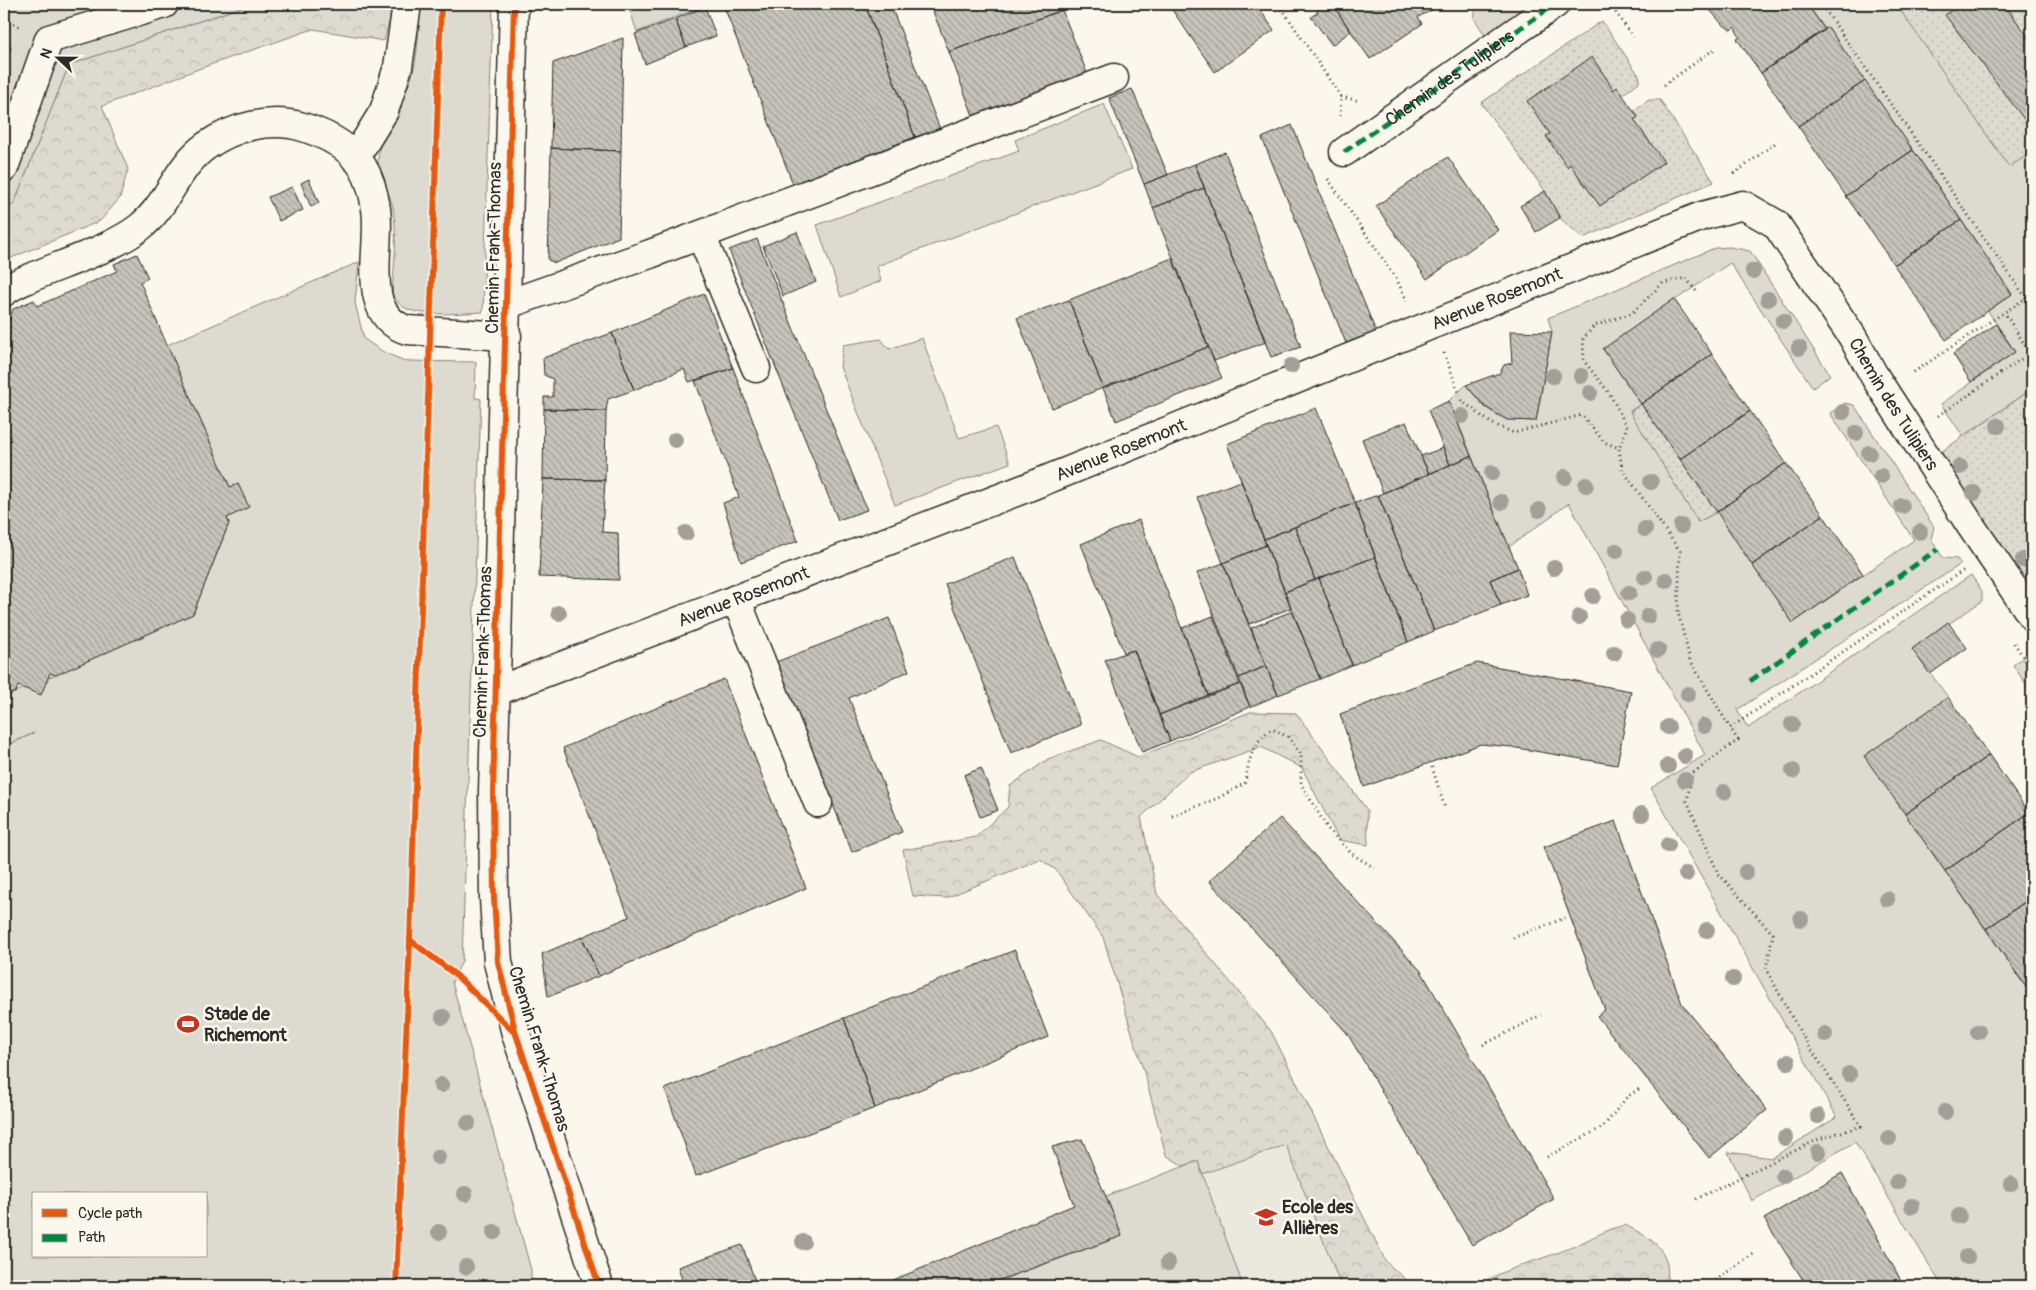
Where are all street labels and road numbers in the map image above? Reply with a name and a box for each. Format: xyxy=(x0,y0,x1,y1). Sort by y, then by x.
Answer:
street label: Chemin des Tulipiers xyxy=(1381,25,1519,131)
street label: Chemin Frank-Thomas xyxy=(481,162,507,334)
street label: Avenue Rosemont xyxy=(1428,262,1566,335)
street label: Chemin des Tulipiers xyxy=(1844,334,1944,475)
street label: Avenue Rosemont xyxy=(1052,413,1190,486)
street label: Avenue Rosemont xyxy=(675,561,813,632)
street label: Chemin Frank-Thomas xyxy=(469,566,497,738)
street label: Chemin Frank-Thomas xyxy=(503,964,575,1134)

